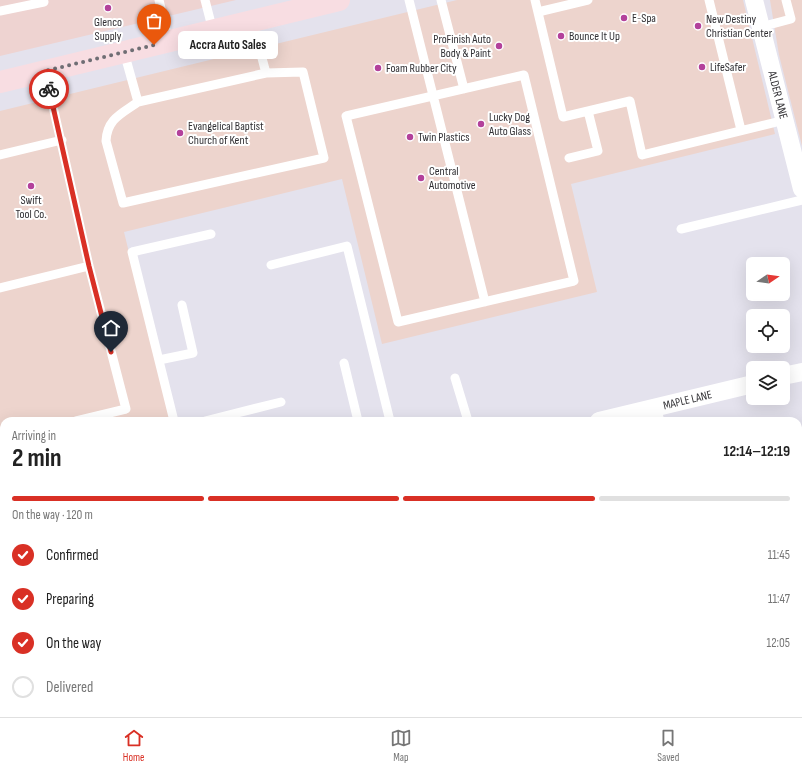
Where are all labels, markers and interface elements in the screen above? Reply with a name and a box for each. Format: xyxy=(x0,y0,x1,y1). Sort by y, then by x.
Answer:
marker: Glenco Supply xyxy=(103,3,113,13)
pin xyxy=(137,4,171,45)
icon: bag xyxy=(143,10,165,32)
place label: E-Spa xyxy=(632,11,656,26)
place label: New Destiny Christian Center xyxy=(706,12,773,41)
marker: E-Spa xyxy=(619,13,629,23)
place label: Glenco Supply xyxy=(94,15,122,44)
marker: New Destiny Christian Center xyxy=(693,21,703,31)
place label: Bounce It Up xyxy=(569,29,620,44)
callout: Accra Auto Sales xyxy=(178,31,278,59)
marker: Bounce It Up xyxy=(556,31,566,41)
place label: ProFinish Auto Body & Paint xyxy=(433,32,491,61)
text: Accra Auto Sales xyxy=(190,37,266,53)
marker: ProFinish Auto Body & Paint xyxy=(494,41,504,51)
place label: LifeSafer xyxy=(710,60,746,75)
place label: Foam Rubber City xyxy=(386,61,457,76)
marker: LifeSafer xyxy=(697,62,707,72)
marker: Foam Rubber City xyxy=(373,63,383,73)
courier xyxy=(29,69,69,109)
street label: ALDER LANE xyxy=(765,69,791,120)
icon: bike xyxy=(38,78,60,100)
place label: Lucky Dog Auto Glass xyxy=(488,110,531,139)
place label: Evangelical Baptist Church of Kent xyxy=(188,119,264,148)
marker: Lucky Dog Auto Glass xyxy=(476,119,486,129)
marker: Evangelical Baptist Church of Kent xyxy=(175,128,185,138)
place label: Twin Plastics xyxy=(418,130,470,145)
marker: Twin Plastics xyxy=(405,132,415,142)
place label: Central Automotive xyxy=(428,164,476,193)
marker: Central Automotive xyxy=(416,173,426,183)
marker: Swift Tool Co. xyxy=(26,181,36,191)
place label: Swift Tool Co. xyxy=(15,193,47,222)
north arrow xyxy=(746,257,790,301)
map controls xyxy=(746,257,790,405)
button: locate xyxy=(746,309,790,353)
pin xyxy=(94,311,128,352)
icon: home xyxy=(100,317,122,339)
button: layers xyxy=(746,361,790,405)
street label: MAPLE LANE xyxy=(662,387,713,413)
text: Arriving in xyxy=(12,428,56,444)
text: 12:14–12:19 xyxy=(723,442,790,461)
text: 2 min xyxy=(12,443,62,474)
text: On the way · 120 m xyxy=(12,507,93,523)
icon: check xyxy=(12,544,34,566)
text: Confirmed xyxy=(46,546,99,565)
text: 11:45 xyxy=(768,547,790,563)
icon: check xyxy=(12,588,34,610)
text: Preparing xyxy=(46,590,94,609)
text: 11:47 xyxy=(768,591,790,607)
icon: check xyxy=(12,632,34,654)
text: On the way xyxy=(46,634,101,653)
text: 12:05 xyxy=(766,635,790,651)
text: Delivered xyxy=(46,678,93,697)
tab: Home xyxy=(123,727,145,764)
tab: Map xyxy=(390,727,412,764)
tab: Saved xyxy=(657,727,679,764)

